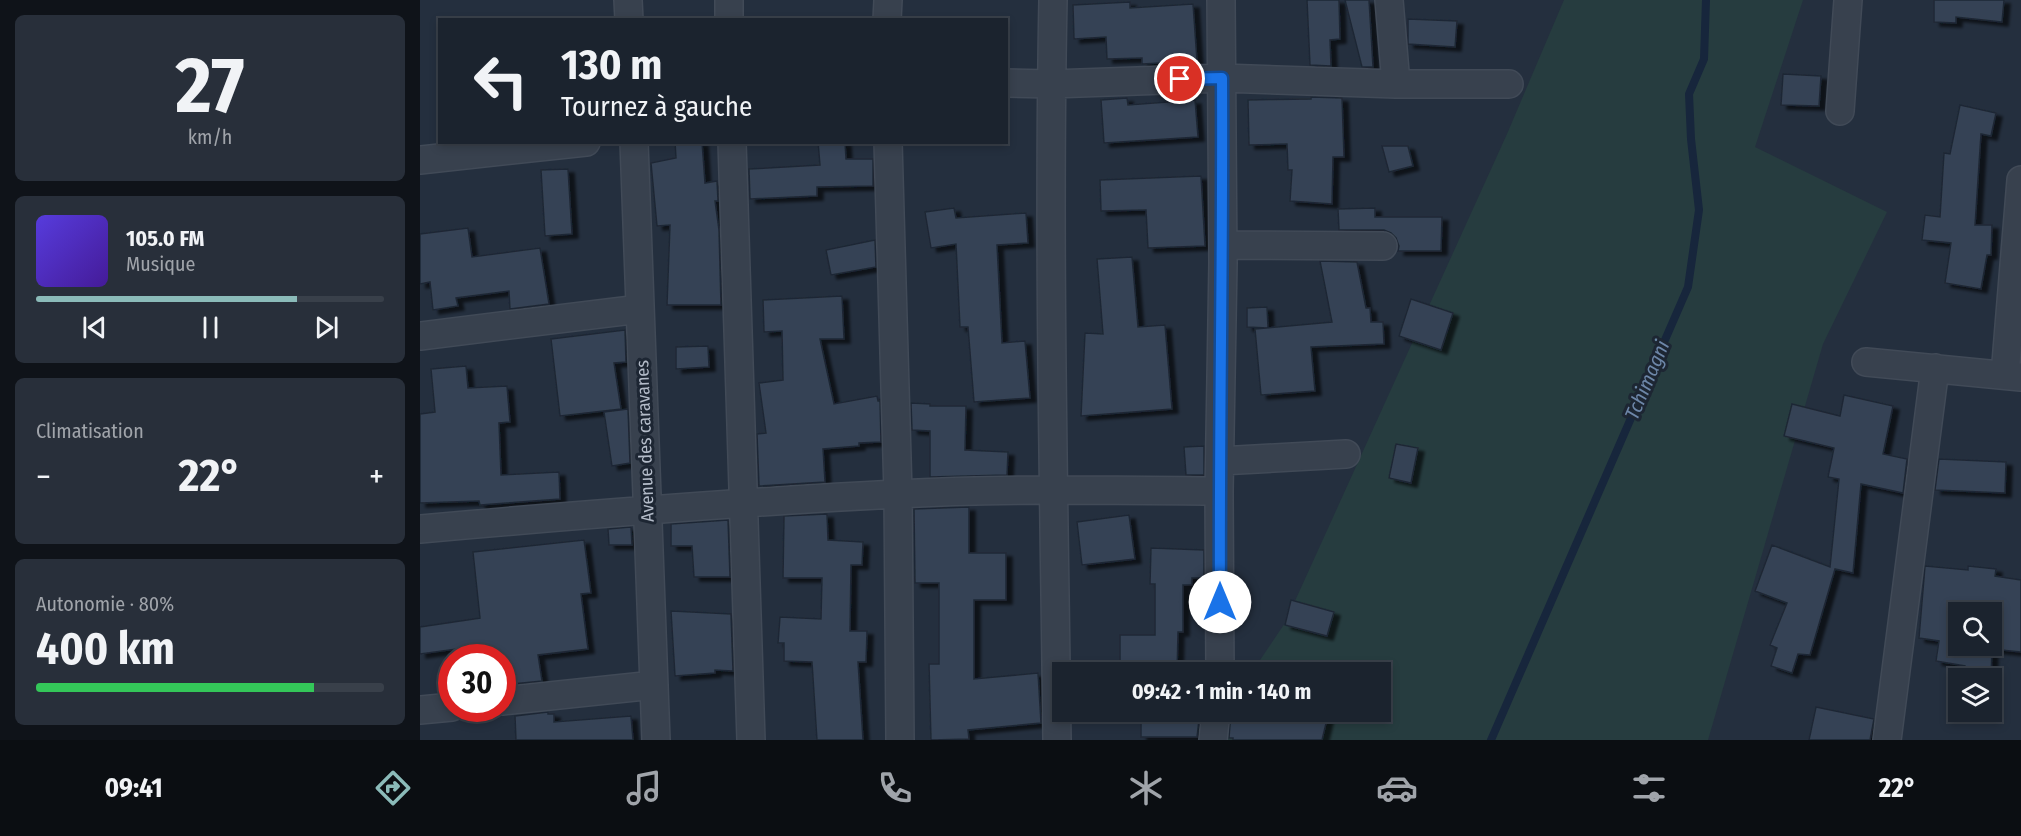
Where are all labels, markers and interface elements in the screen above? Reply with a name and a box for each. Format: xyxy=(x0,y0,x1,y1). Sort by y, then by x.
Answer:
text: 27 xyxy=(176,39,244,133)
text: 130 m xyxy=(561,40,662,90)
icon: left xyxy=(462,42,540,120)
pin xyxy=(1154,53,1205,104)
icon: arrive xyxy=(1163,62,1196,95)
text: Tournez à gauche xyxy=(561,91,752,123)
text: km/h xyxy=(188,125,232,149)
text: 105.0 FM xyxy=(126,225,204,252)
text: Musique xyxy=(126,252,195,276)
icon: previous xyxy=(78,311,111,344)
icon: pause xyxy=(194,311,227,344)
icon: next xyxy=(310,311,343,344)
water label: Tchimagni xyxy=(1620,337,1674,423)
street label: Avenue des caravanes xyxy=(631,359,659,522)
text: Climatisation xyxy=(36,419,144,443)
text: 22° xyxy=(179,449,241,503)
text: − xyxy=(36,457,51,497)
text: + xyxy=(369,457,384,497)
position arrow xyxy=(1188,570,1252,634)
text: Autonomie · 80% xyxy=(36,592,174,616)
map controls xyxy=(1948,602,2002,722)
button: search xyxy=(1948,602,2002,656)
text: 400 km xyxy=(36,622,175,676)
speed limit sign: 30 xyxy=(438,644,516,722)
button: layers xyxy=(1948,668,2002,722)
text: 09:42 · 1 min · 140 m xyxy=(1132,678,1311,705)
icon: directions xyxy=(372,767,414,809)
icon: music xyxy=(623,767,665,809)
icon: phone xyxy=(874,767,916,809)
icon: climate xyxy=(1125,767,1167,809)
icon: car xyxy=(1376,767,1418,809)
icon: filters xyxy=(1628,767,1670,809)
text: 09:41 xyxy=(105,772,163,804)
text: 22° xyxy=(1879,772,1916,804)

